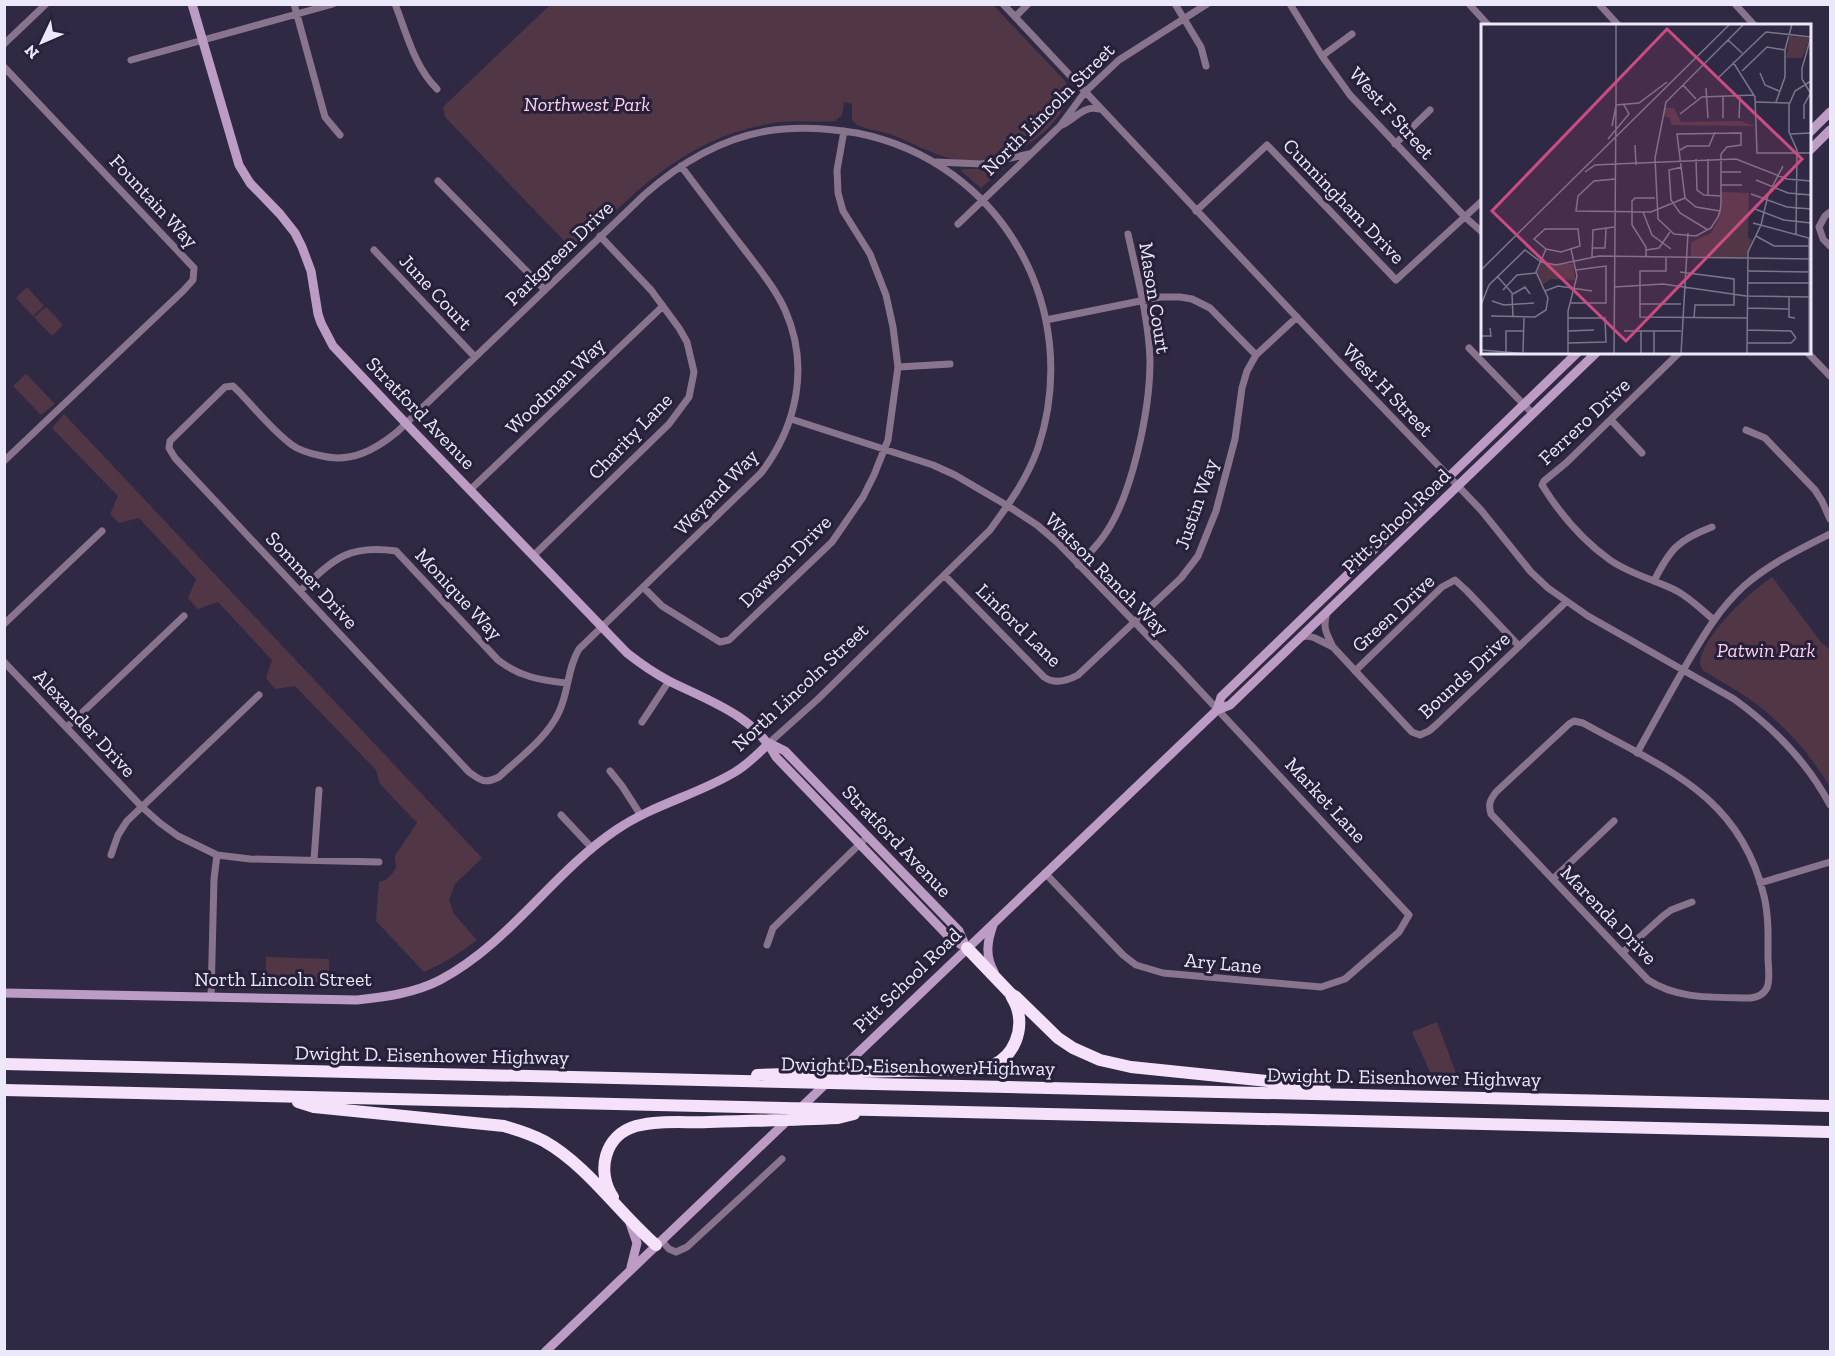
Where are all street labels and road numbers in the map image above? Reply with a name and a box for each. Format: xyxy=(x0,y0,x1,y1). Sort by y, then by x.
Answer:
street label: North Lincoln Street xyxy=(977,37,1120,180)
street label: West F Street xyxy=(1344,62,1440,165)
street label: Cunningham Drive xyxy=(1278,133,1410,269)
street label: Fountain Way xyxy=(105,149,204,253)
street label: Parkgreen Drive xyxy=(500,196,618,310)
street label: Mason Court xyxy=(1134,241,1176,356)
street label: June Court xyxy=(395,249,478,336)
street label: Woodman Way xyxy=(500,332,610,439)
street label: West H Street xyxy=(1338,338,1439,442)
street label: Stratford Avenue xyxy=(361,352,481,474)
street label: Ferrero Drive xyxy=(1533,372,1635,470)
street label: Charity Lane xyxy=(583,388,677,484)
street label: Weyand Way xyxy=(669,443,763,540)
street label: Justin Way xyxy=(1169,455,1223,553)
street label: Pitt School Road xyxy=(1337,463,1455,579)
street label: Watson Ranch Way xyxy=(1040,507,1174,641)
street label: Dawson Drive xyxy=(734,510,836,612)
street label: Sommer Drive xyxy=(261,526,363,634)
street label: Monique Way xyxy=(410,543,508,646)
street label: Green Drive xyxy=(1347,569,1439,657)
street label: Linford Lane xyxy=(971,578,1067,672)
street label: North Lincoln Street xyxy=(727,617,873,756)
street label: Bounds Drive xyxy=(1413,627,1515,723)
street label: Alexander Drive xyxy=(29,664,141,782)
street label: Market Lane xyxy=(1280,752,1372,848)
street label: Stratford Avenue xyxy=(837,780,957,902)
street label: Marenda Drive xyxy=(1556,860,1662,970)
street label: Pitt School Road xyxy=(848,922,966,1038)
street label: Ary Lane xyxy=(1184,948,1262,978)
street label: North Lincoln Street xyxy=(194,967,372,991)
street label: Dwight D. Eisenhower Highway xyxy=(295,1041,570,1069)
street label: Dwight D. Eisenhower Highway xyxy=(781,1052,1056,1080)
street label: Dwight D. Eisenhower Highway xyxy=(1267,1063,1542,1091)

